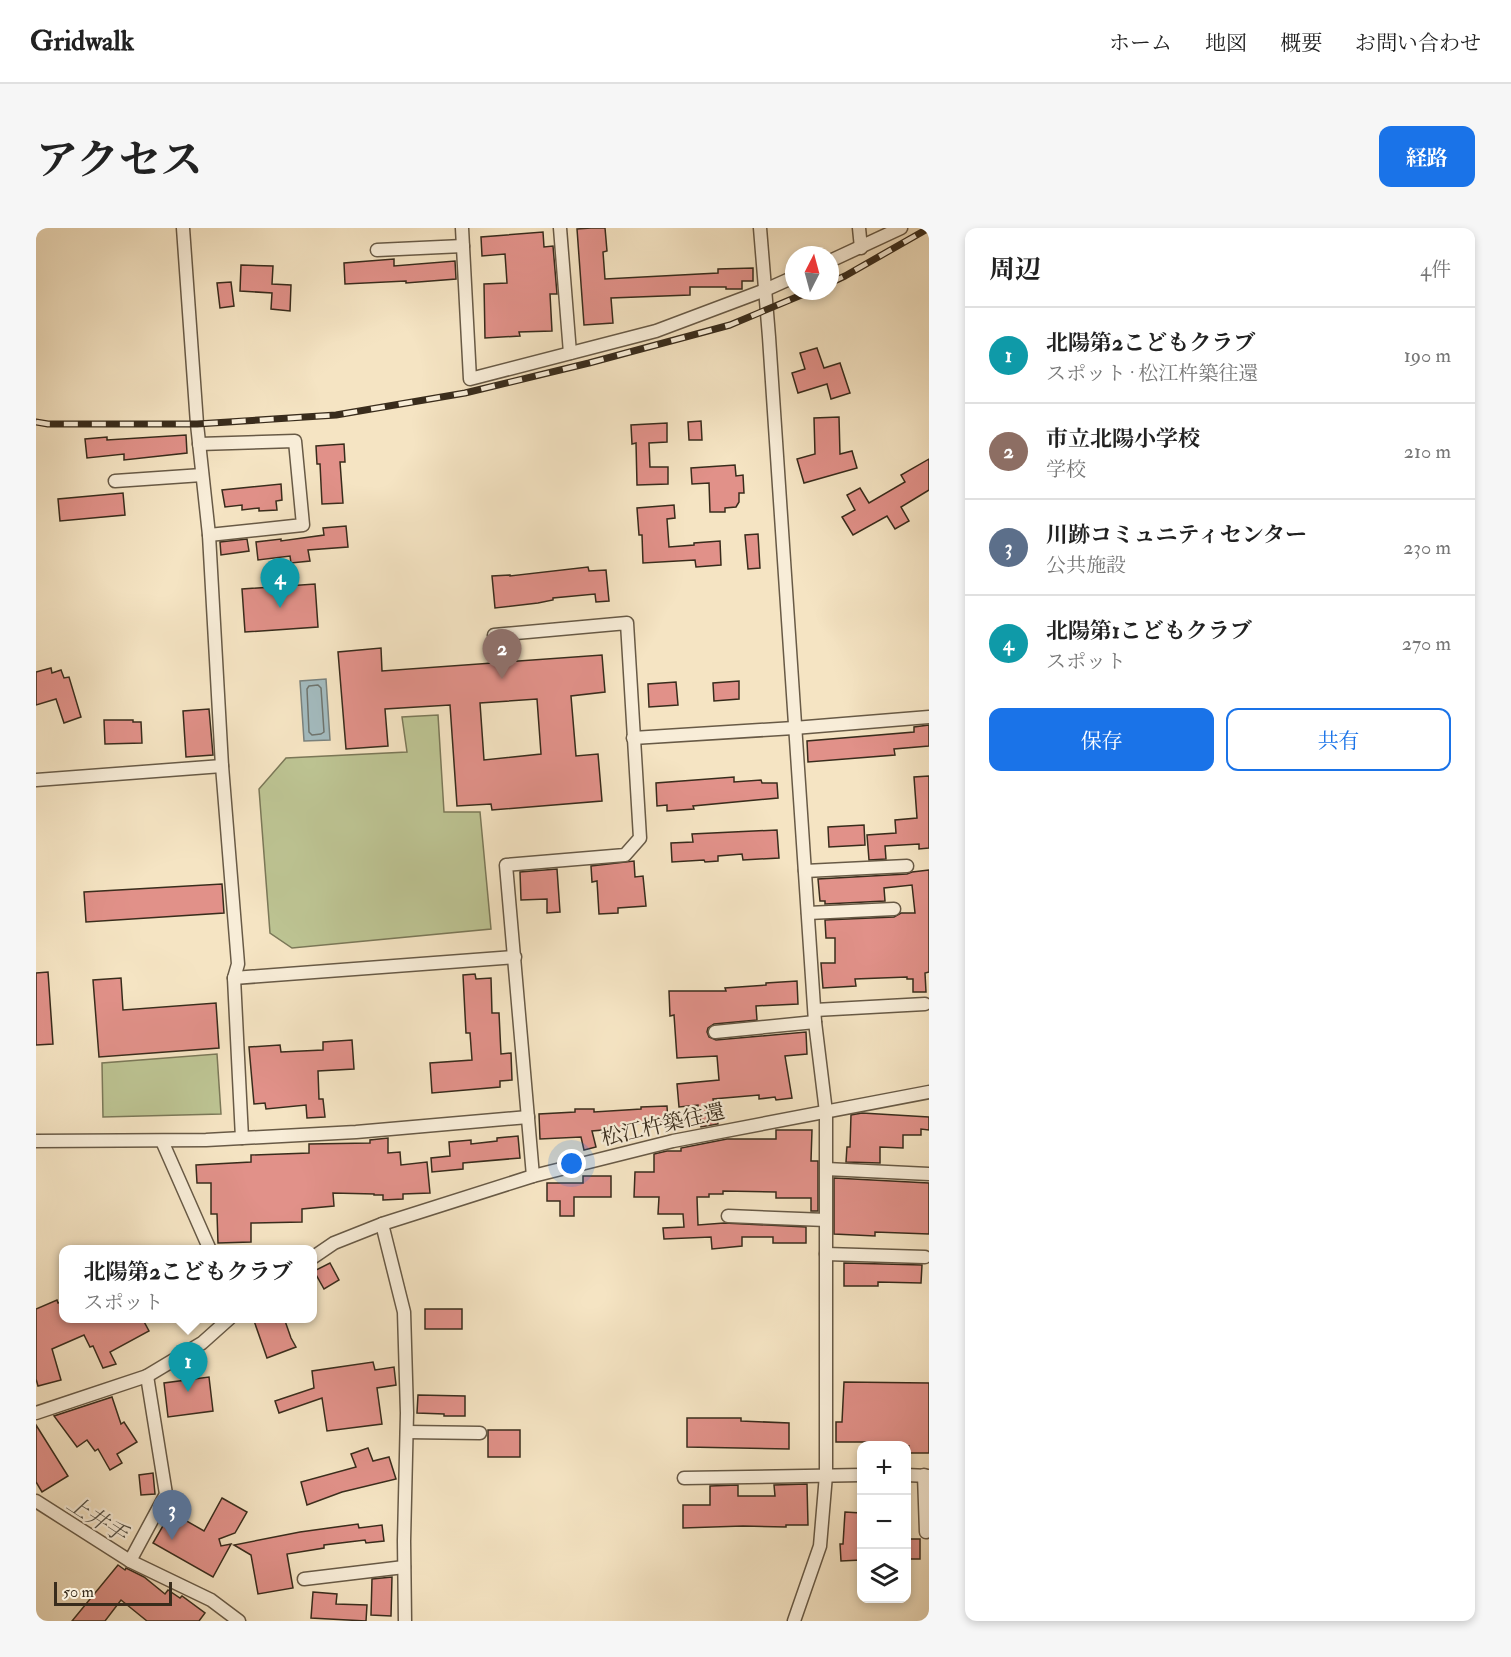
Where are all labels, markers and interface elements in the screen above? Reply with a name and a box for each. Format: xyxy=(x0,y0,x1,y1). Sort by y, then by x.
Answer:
text: Gridwalk xyxy=(30,24,134,59)
text: ホーム xyxy=(1109,30,1172,57)
text: 地図 xyxy=(1205,30,1247,57)
text: 概要 xyxy=(1280,30,1322,57)
text: お問い合わせ xyxy=(1355,30,1481,57)
button: 経路 xyxy=(1379,126,1475,187)
text: アクセス xyxy=(36,135,203,187)
north arrow xyxy=(785,246,839,300)
text: 周辺 xyxy=(989,254,1041,286)
text: 4件 xyxy=(1420,257,1451,282)
text: 北陽第2こどもクラブ xyxy=(1046,329,1255,357)
text: 1 xyxy=(1005,343,1012,368)
text: 190 m xyxy=(1404,343,1451,368)
text: スポット · 松江杵築往還 xyxy=(1046,361,1258,386)
text: 市立北陽小学校 xyxy=(1046,425,1200,453)
text: 2 xyxy=(1003,439,1014,464)
text: 210 m xyxy=(1404,439,1451,464)
text: 学校 xyxy=(1046,457,1086,482)
text: 川跡コミュニティセンター xyxy=(1046,521,1307,549)
text: 3 xyxy=(1005,535,1012,560)
text: 230 m xyxy=(1403,535,1451,560)
text: 公共施設 xyxy=(1046,553,1126,578)
pin: 4 xyxy=(260,558,300,608)
text: 北陽第1こどもクラブ xyxy=(1046,617,1252,645)
pin: 2 xyxy=(482,630,522,679)
text: 4 xyxy=(1003,631,1014,656)
text: 270 m xyxy=(1402,631,1451,656)
text: スポット xyxy=(1046,649,1126,674)
button: 保存 xyxy=(989,708,1214,771)
button: 共有 xyxy=(1226,708,1451,771)
street label: 松江杵築往還 xyxy=(599,1098,727,1152)
your location xyxy=(557,1149,586,1178)
popup xyxy=(59,1245,317,1323)
text: 北陽第2こどもクラブ xyxy=(83,1258,293,1286)
text: スポット xyxy=(83,1290,163,1315)
pin: 1 xyxy=(168,1342,208,1392)
map controls xyxy=(857,1441,911,1603)
button: + xyxy=(857,1441,911,1495)
water label: 上井手 xyxy=(62,1489,134,1550)
pin: 3 xyxy=(152,1490,192,1540)
button: − xyxy=(857,1495,911,1549)
button: layers xyxy=(857,1549,911,1603)
scale bar xyxy=(54,1579,172,1606)
text: 50 m xyxy=(63,1582,94,1602)

